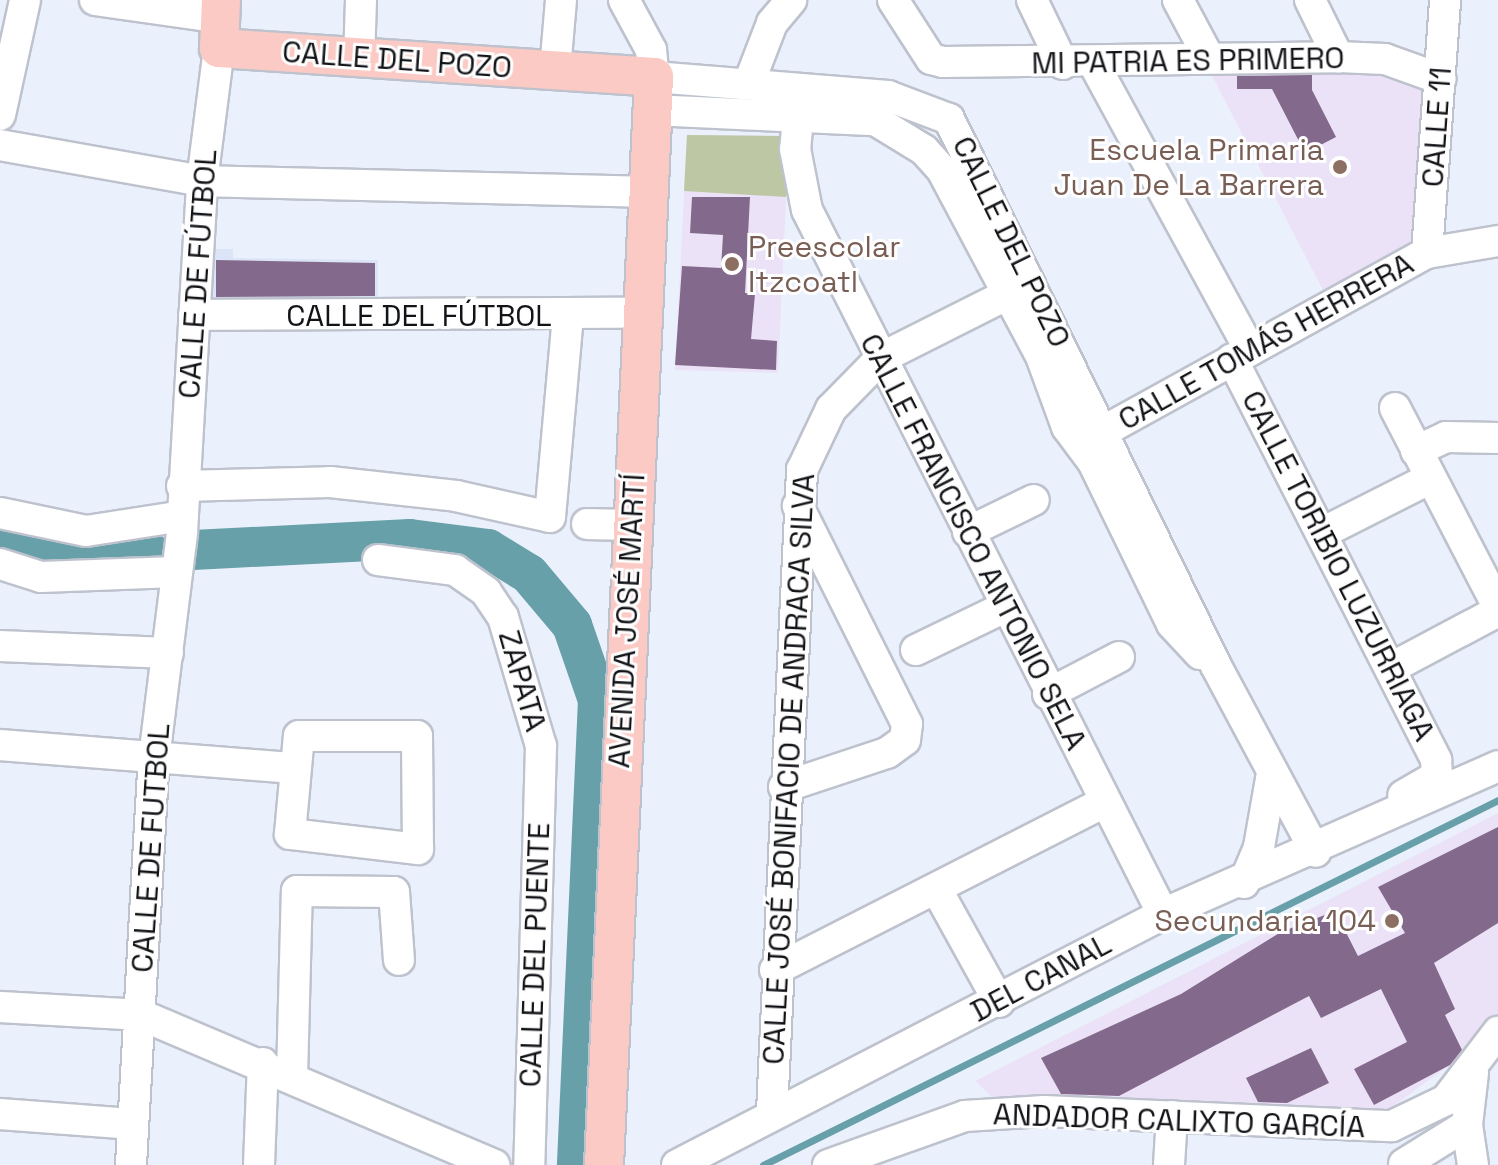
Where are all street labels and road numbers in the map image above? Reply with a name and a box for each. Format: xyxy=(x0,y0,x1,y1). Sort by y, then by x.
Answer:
street label: CALLE DEL POZO xyxy=(281,34,513,86)
street label: MI PATRIA ES PRIMERO xyxy=(1031,40,1345,82)
street label: CALLE 11 xyxy=(1415,66,1459,188)
street label: CALLE DEL POZO xyxy=(944,130,1078,354)
street label: CALLE DE FÚTBOL xyxy=(171,148,225,400)
street label: CALLE TOMÁS HERRERA xyxy=(1112,246,1420,438)
street label: CALLE DEL FÚTBOL xyxy=(286,298,552,334)
street label: CALLE FRANCISCO ANTONIO SELA xyxy=(852,328,1094,756)
street label: CALLE TORIBIO LUZURRIAGA xyxy=(1234,385,1442,747)
street label: CALLE JOSÉ BONIFACIO DE ANDRACA SILVA xyxy=(756,472,822,1066)
street label: AVENIDA JOSÉ MARTÍ xyxy=(601,473,653,769)
street label: ZAPATA xyxy=(490,626,554,736)
street label: CALLE DE FUTBOL xyxy=(124,722,178,974)
street label: CALLE DEL PUENTE xyxy=(512,822,558,1088)
street label: DEL CANAL xyxy=(965,926,1117,1030)
street label: ANDADOR CALIXTO GARCÍA xyxy=(992,1097,1366,1145)

